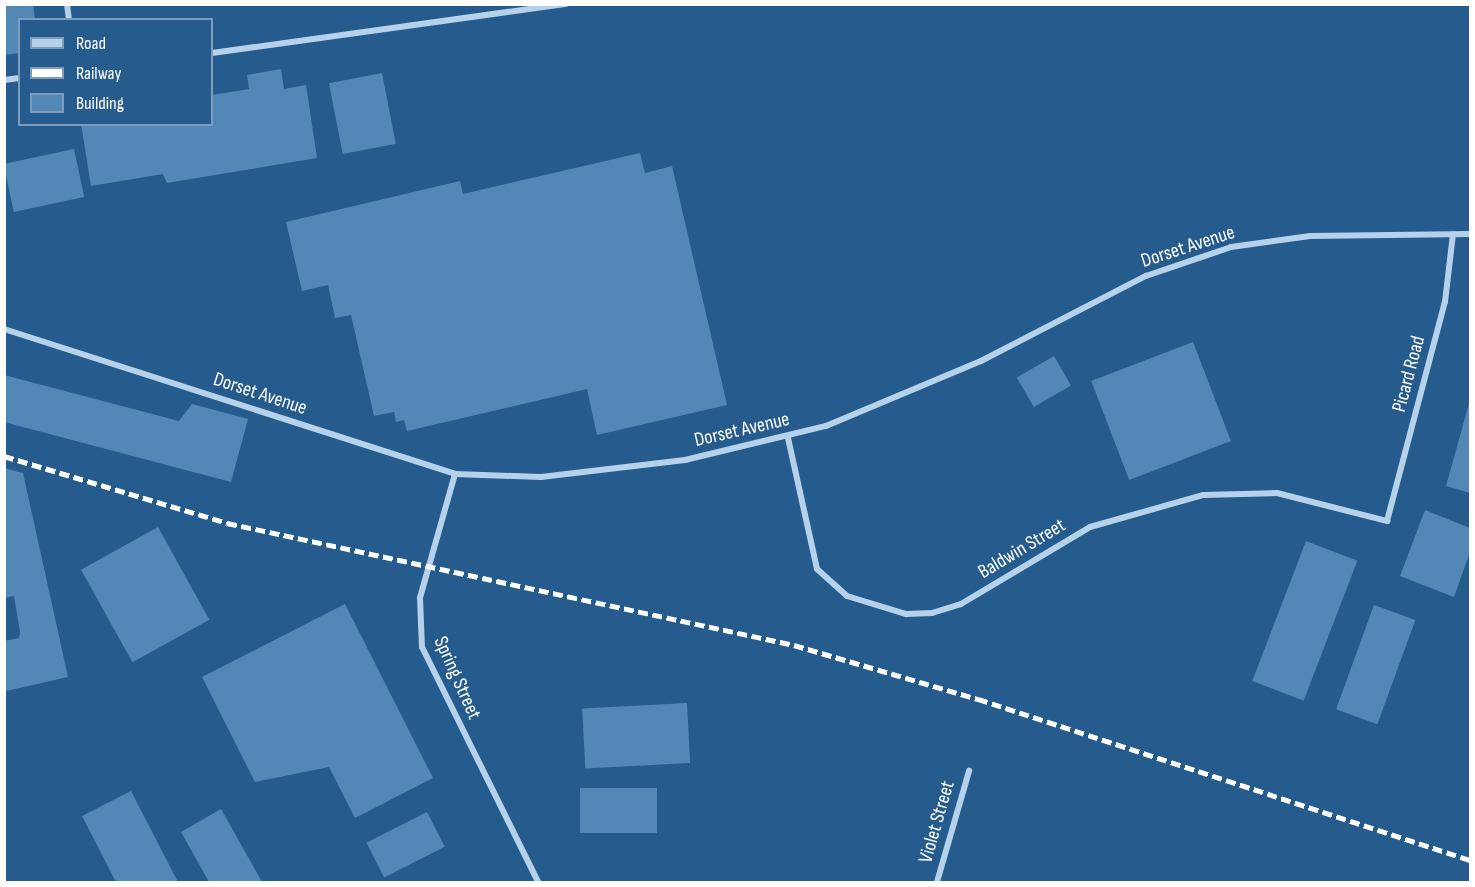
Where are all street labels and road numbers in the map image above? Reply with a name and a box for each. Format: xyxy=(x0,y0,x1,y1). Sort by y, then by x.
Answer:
street label: Dorset Avenue xyxy=(1138,221,1238,273)
street label: Picard Road xyxy=(1387,333,1431,415)
street label: Dorset Avenue xyxy=(210,368,310,420)
street label: Dorset Avenue xyxy=(692,407,792,453)
street label: Baldwin Street xyxy=(974,514,1070,584)
street label: Spring Street xyxy=(428,633,486,723)
street label: Violet Street xyxy=(914,778,960,866)

